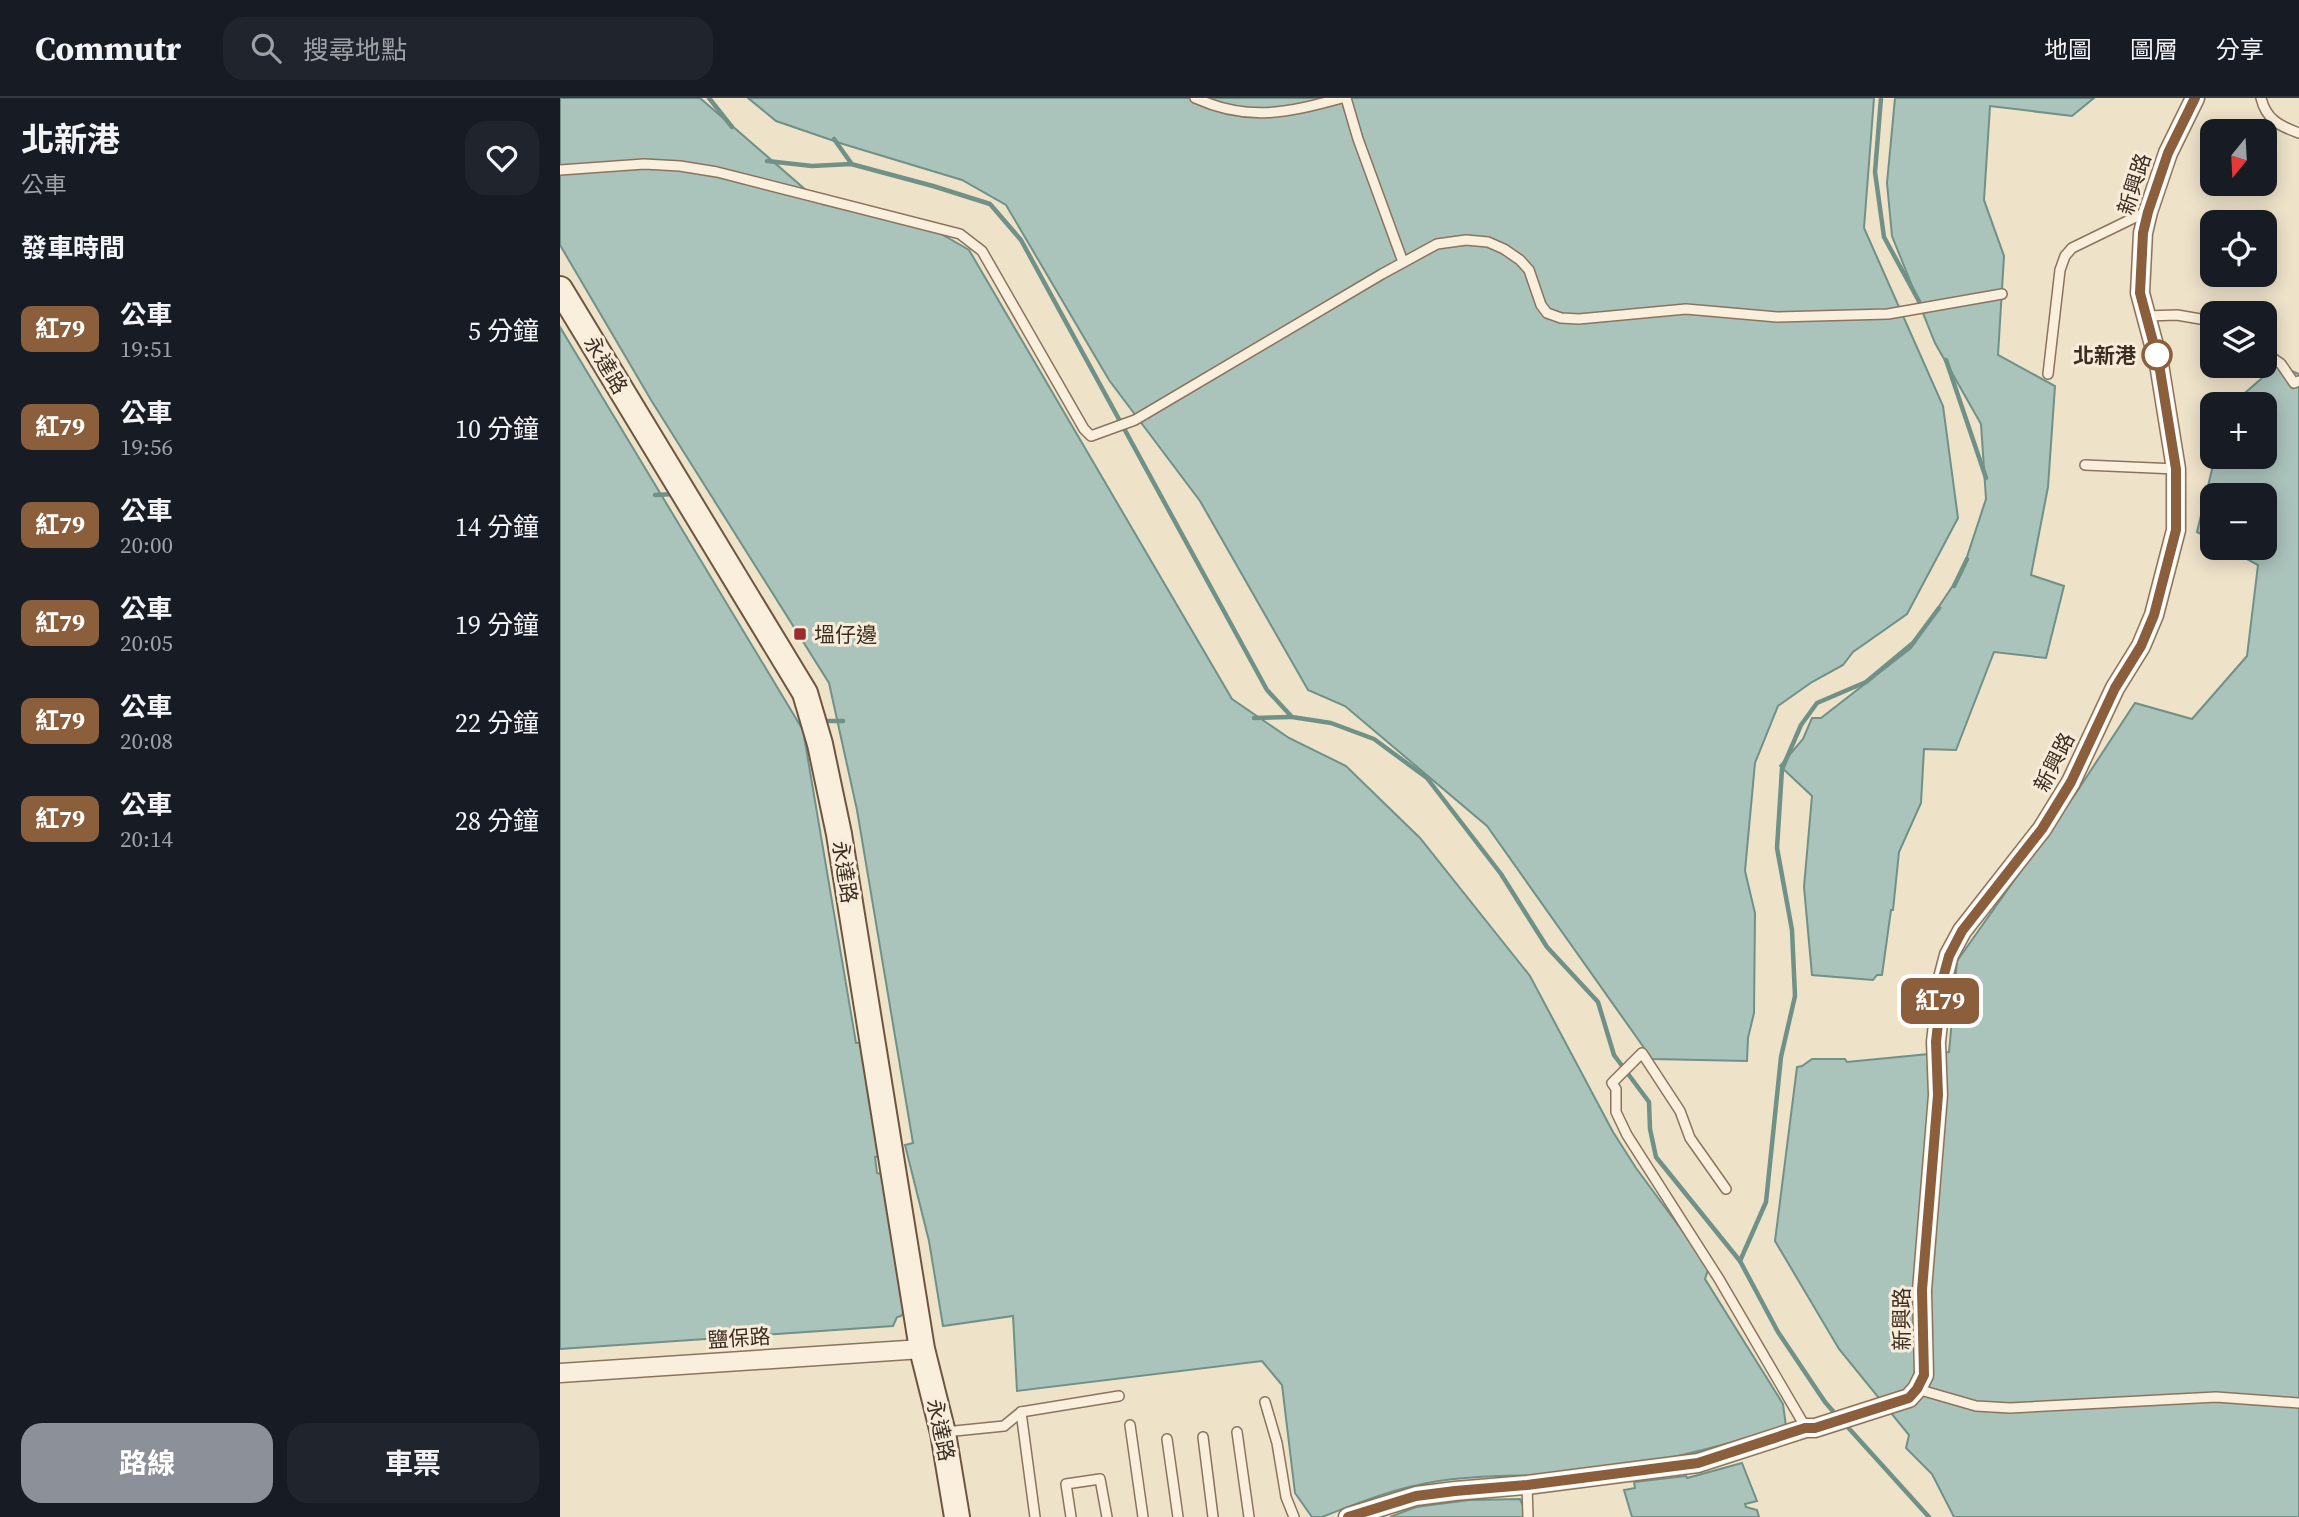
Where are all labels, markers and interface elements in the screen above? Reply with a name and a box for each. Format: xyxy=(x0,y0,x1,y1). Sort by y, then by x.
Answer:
search box xyxy=(223,17,713,80)
text: Commutr xyxy=(35,26,181,71)
icon: search xyxy=(247,29,285,67)
text: 搜尋地點 xyxy=(303,32,407,68)
text: 地圖 xyxy=(2044,33,2092,66)
text: 圖層 xyxy=(2130,33,2178,66)
text: 分享 xyxy=(2216,33,2264,66)
text: 北新港 xyxy=(21,117,120,162)
north arrow xyxy=(2200,119,2277,196)
map controls xyxy=(2200,119,2277,560)
button: heart xyxy=(465,121,539,195)
street label: 新興路 xyxy=(2110,150,2158,218)
text: 公車 xyxy=(21,169,67,201)
button: locate xyxy=(2200,210,2277,287)
text: 發車時間 xyxy=(21,230,125,266)
text: 公車 xyxy=(120,297,172,333)
button: layers xyxy=(2200,301,2277,378)
text: 紅79 xyxy=(35,312,85,345)
text: 5 分鐘 xyxy=(468,313,539,349)
street label: 永達路 xyxy=(577,331,635,399)
text: 19:51 xyxy=(120,333,173,365)
marker: 北新港 xyxy=(2142,340,2172,370)
place label: 北新港 xyxy=(2073,341,2136,370)
button: + xyxy=(2200,392,2277,469)
text: 公車 xyxy=(120,395,172,431)
text: 紅79 xyxy=(35,410,85,443)
text: 10 分鐘 xyxy=(455,411,539,447)
text: 19:56 xyxy=(120,431,173,463)
button: − xyxy=(2200,483,2277,560)
text: 公車 xyxy=(120,493,172,529)
text: 紅79 xyxy=(35,508,85,541)
text: 14 分鐘 xyxy=(455,509,539,545)
text: 20:00 xyxy=(120,529,173,561)
text: 公車 xyxy=(120,591,172,627)
text: 紅79 xyxy=(35,606,85,639)
text: 19 分鐘 xyxy=(455,607,539,643)
place label: 塭仔邊 xyxy=(814,620,877,649)
marker: 塭仔邊 xyxy=(792,626,808,642)
text: 20:05 xyxy=(120,627,173,659)
text: 公車 xyxy=(120,689,172,725)
text: 紅79 xyxy=(35,704,85,737)
text: 22 分鐘 xyxy=(455,705,539,741)
text: 20:08 xyxy=(120,725,173,757)
street label: 新興路 xyxy=(2027,727,2081,797)
text: 公車 xyxy=(120,787,172,823)
text: 紅79 xyxy=(35,802,85,835)
text: 28 分鐘 xyxy=(455,803,539,839)
text: 20:14 xyxy=(120,823,173,855)
street label: 永達路 xyxy=(826,839,864,905)
line badge: 紅79 xyxy=(1900,978,1980,1024)
text: 紅79 xyxy=(1915,984,1965,1017)
street label: 新興路 xyxy=(1887,1288,1916,1351)
street label: 鹽保路 xyxy=(707,1321,771,1355)
street label: 永達路 xyxy=(920,1396,962,1464)
button: 路線 xyxy=(21,1423,273,1503)
button: 車票 xyxy=(287,1423,539,1503)

